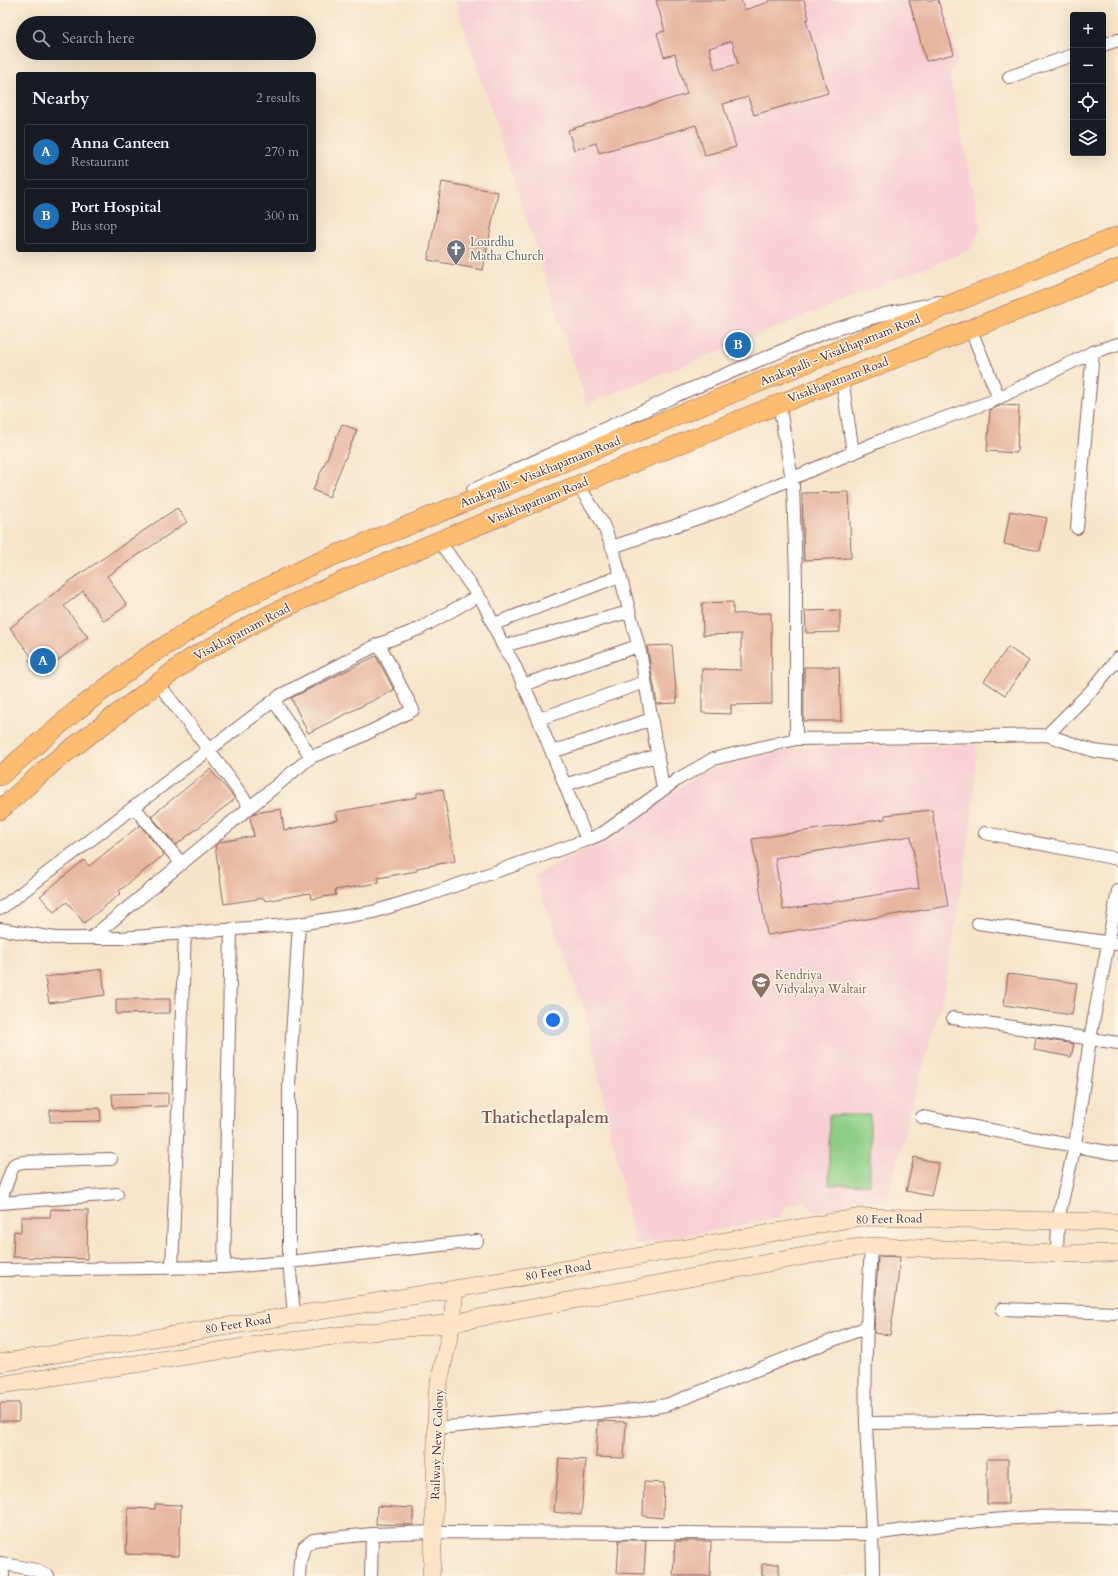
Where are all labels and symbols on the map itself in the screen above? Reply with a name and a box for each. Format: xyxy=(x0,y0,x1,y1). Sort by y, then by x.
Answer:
place label: Lourdhu Matha Church xyxy=(470,234,544,264)
church icon: Lourdhu Matha Church xyxy=(445,238,467,266)
street label: Anakapalli - Visakhapatnam Road xyxy=(758,311,922,389)
pin: B xyxy=(725,330,751,360)
street label: Visakhapatnam Road xyxy=(786,354,890,406)
street label: Anakapalli - Visakhapatnam Road xyxy=(458,433,622,511)
street label: Visakhapatnam Road xyxy=(486,474,590,528)
street label: Visakhapatnam Road xyxy=(191,600,293,664)
pin: A xyxy=(30,646,56,676)
place label: Kendriya Vidyalaya Waltair xyxy=(775,967,867,997)
school or university icon: Kendriya Vidyalaya Waltair xyxy=(750,971,772,999)
your location xyxy=(543,1010,563,1030)
district label: Thatichetlapalem xyxy=(481,1107,609,1129)
street label: 80 Feet Road xyxy=(856,1210,923,1228)
street label: 80 Feet Road xyxy=(524,1257,593,1285)
street label: 80 Feet Road xyxy=(204,1311,273,1337)
street label: Railway New Colony xyxy=(427,1388,447,1500)

